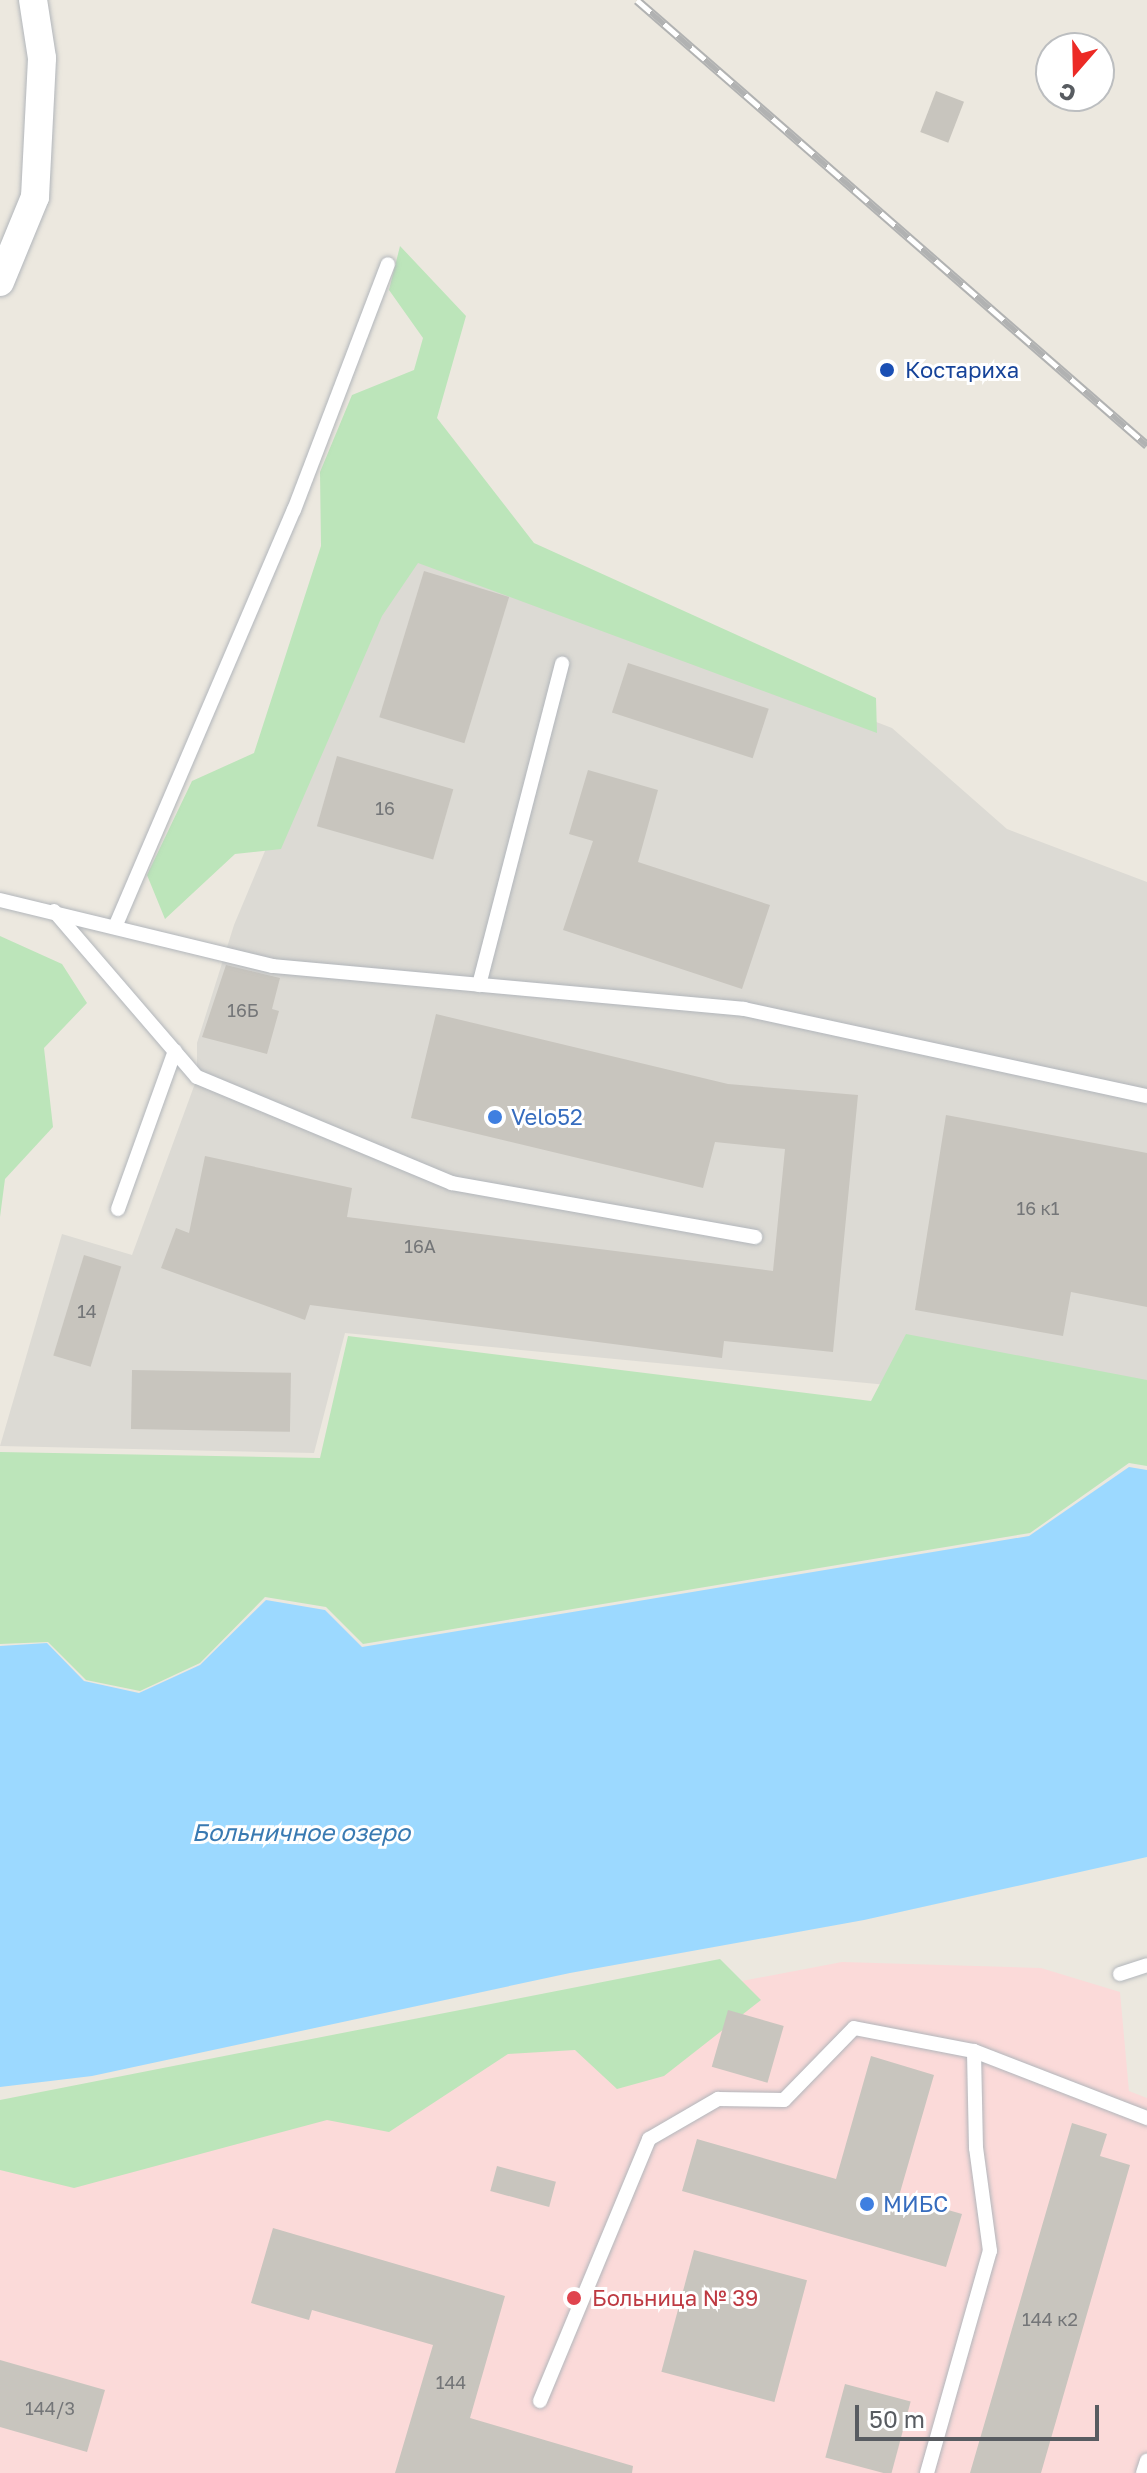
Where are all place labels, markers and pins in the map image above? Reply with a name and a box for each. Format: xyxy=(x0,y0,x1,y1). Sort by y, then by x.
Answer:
place label: Костариха xyxy=(905,357,1019,383)
marker: Костариха xyxy=(876,359,898,381)
place label: Velo52 xyxy=(511,1104,583,1130)
marker: Velo52 xyxy=(486,1108,504,1126)
place label: МИБС xyxy=(883,2191,948,2217)
marker: МИБС xyxy=(858,2195,876,2213)
place label: Больница № 39 xyxy=(592,2285,758,2311)
marker: Больница № 39 xyxy=(563,2287,585,2309)

